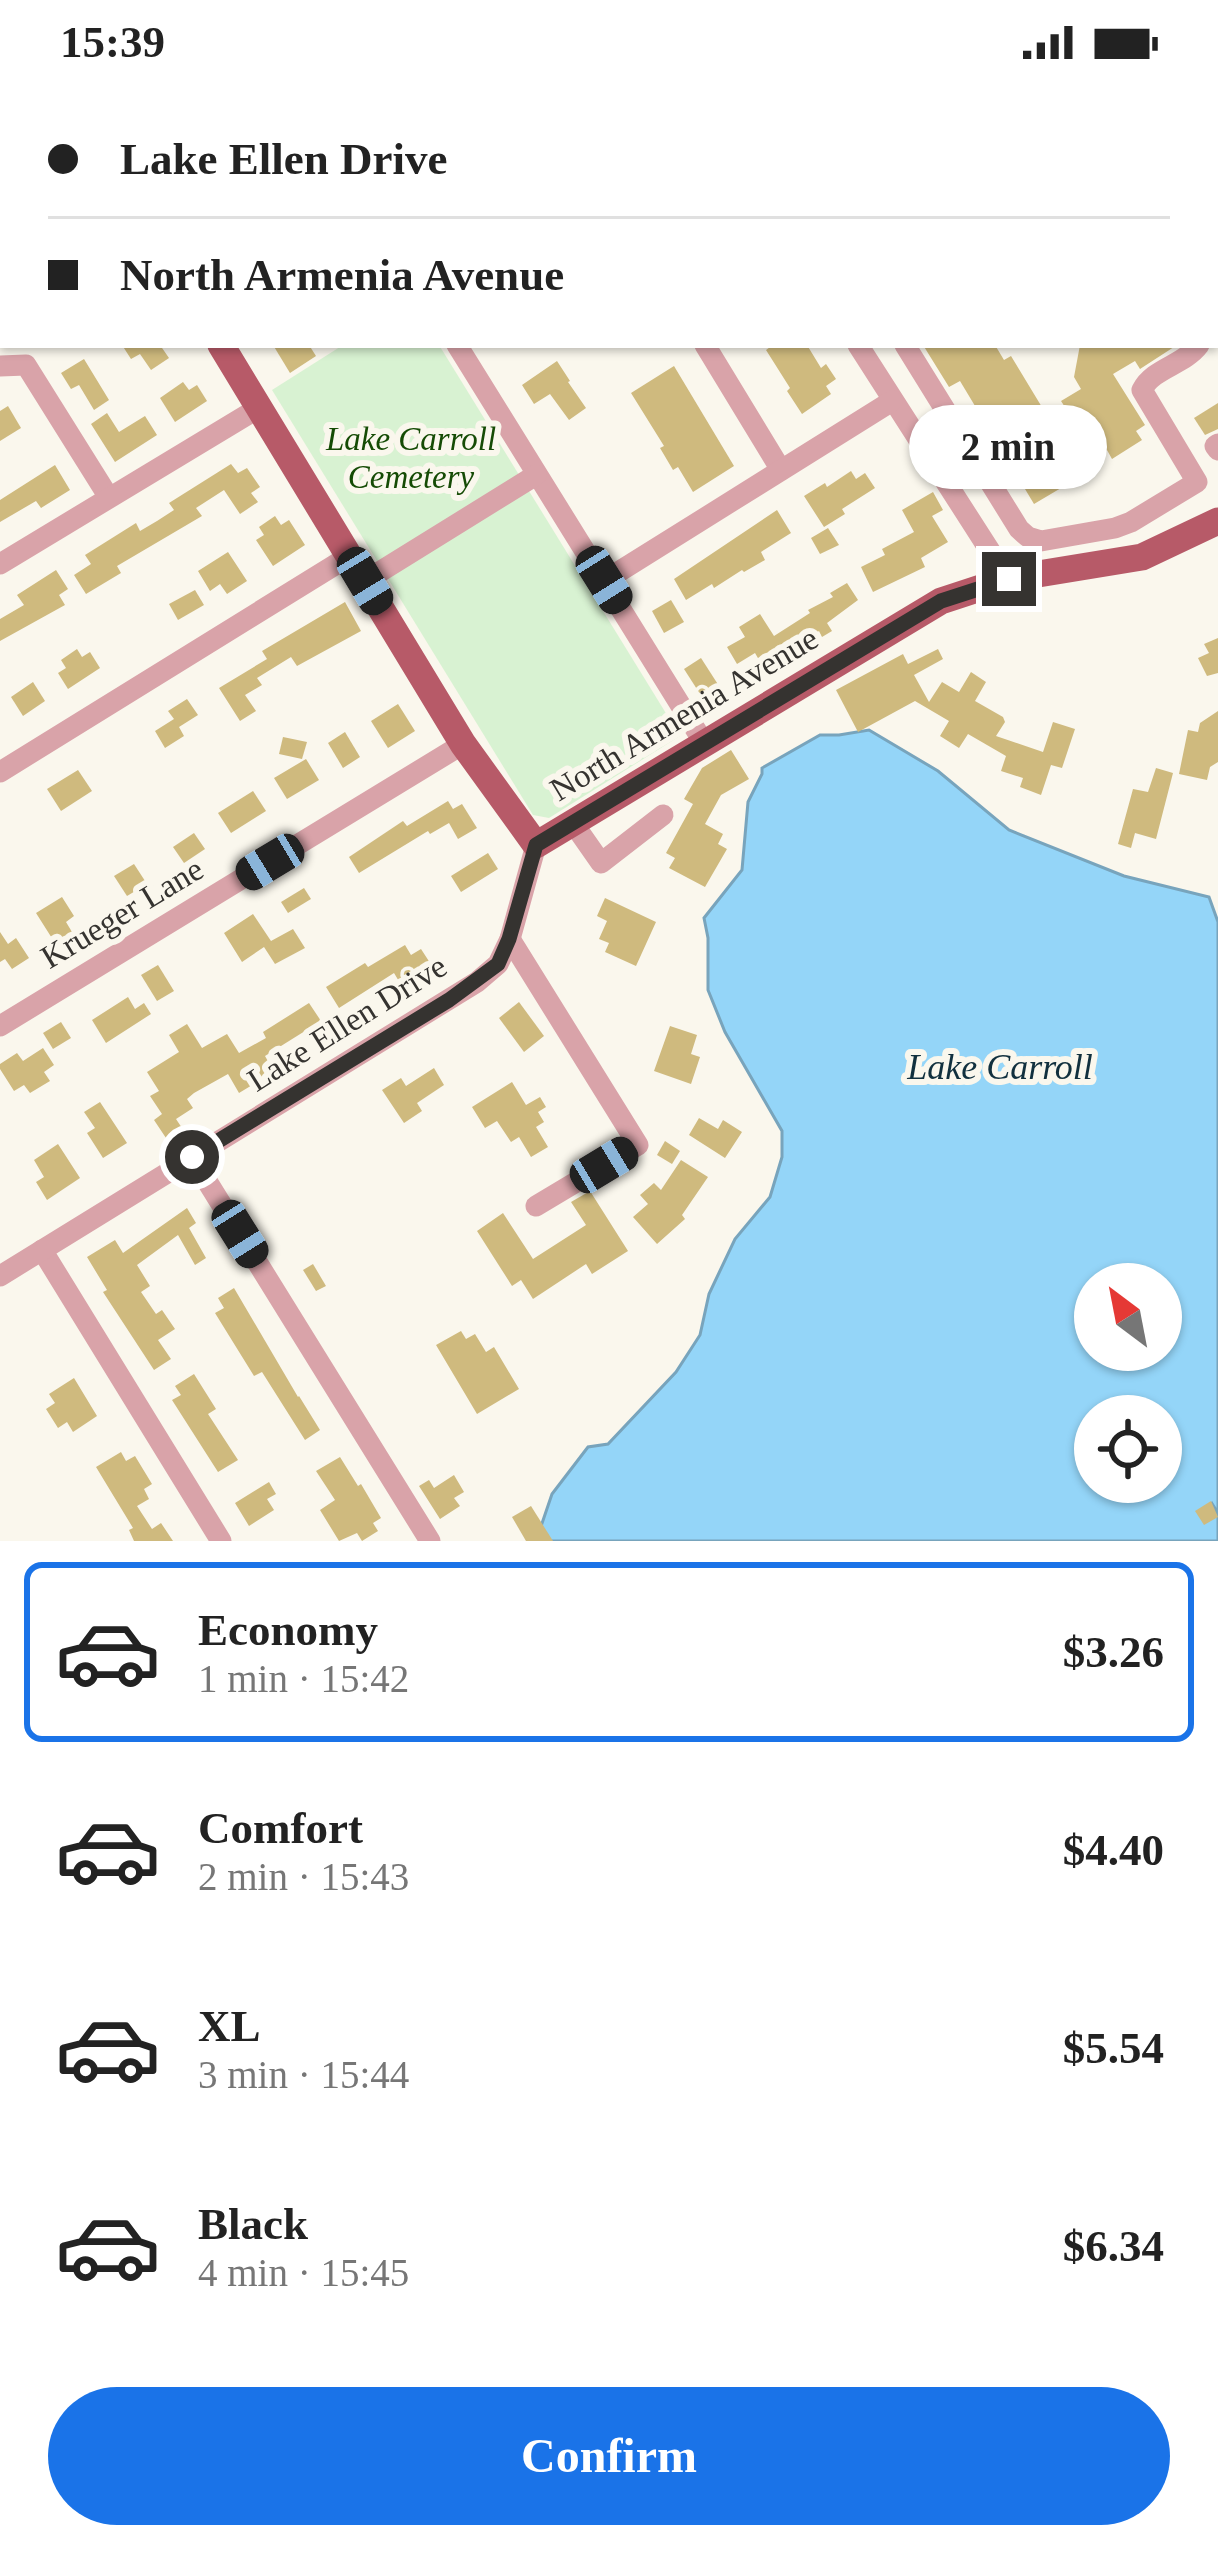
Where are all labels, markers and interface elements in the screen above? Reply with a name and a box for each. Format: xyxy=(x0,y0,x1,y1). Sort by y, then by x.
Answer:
text: 15:39 xyxy=(60,17,165,67)
text: Lake Ellen Drive xyxy=(120,134,447,184)
text: North Armenia Avenue xyxy=(120,250,564,300)
callout: 2 min xyxy=(910,405,1108,489)
park label: Lake Carroll Cemetery xyxy=(325,421,496,495)
text: 2 min xyxy=(961,425,1055,468)
car xyxy=(570,540,638,620)
car xyxy=(331,541,399,621)
route end xyxy=(982,552,1036,606)
street label: North Armenia Avenue xyxy=(544,620,824,808)
car xyxy=(230,828,310,896)
street label: Krueger Lane xyxy=(35,851,209,975)
street label: Lake Ellen Drive xyxy=(241,948,453,1098)
water label: Lake Carroll xyxy=(906,1047,1093,1087)
route start xyxy=(165,1130,219,1184)
car xyxy=(564,1131,644,1199)
car xyxy=(206,1194,274,1274)
north arrow xyxy=(1074,1263,1182,1371)
map controls xyxy=(1074,1263,1182,1503)
button: locate xyxy=(1074,1395,1182,1503)
icon: car xyxy=(54,1598,162,1706)
text: Economy xyxy=(198,1605,378,1655)
text: $3.26 xyxy=(1063,1627,1164,1677)
text: 1 min · 15:42 xyxy=(198,1657,409,1700)
icon: car xyxy=(54,1796,162,1904)
text: Comfort xyxy=(198,1803,363,1853)
text: $4.40 xyxy=(1063,1825,1164,1875)
text: 2 min · 15:43 xyxy=(198,1855,409,1898)
icon: car xyxy=(54,1994,162,2102)
text: XL xyxy=(198,2001,261,2051)
text: $5.54 xyxy=(1063,2023,1164,2073)
text: 3 min · 15:44 xyxy=(198,2053,409,2096)
icon: car xyxy=(54,2192,162,2300)
text: Black xyxy=(198,2199,308,2249)
text: $6.34 xyxy=(1063,2221,1164,2271)
text: 4 min · 15:45 xyxy=(198,2251,409,2294)
button: Confirm xyxy=(48,2387,1170,2525)

